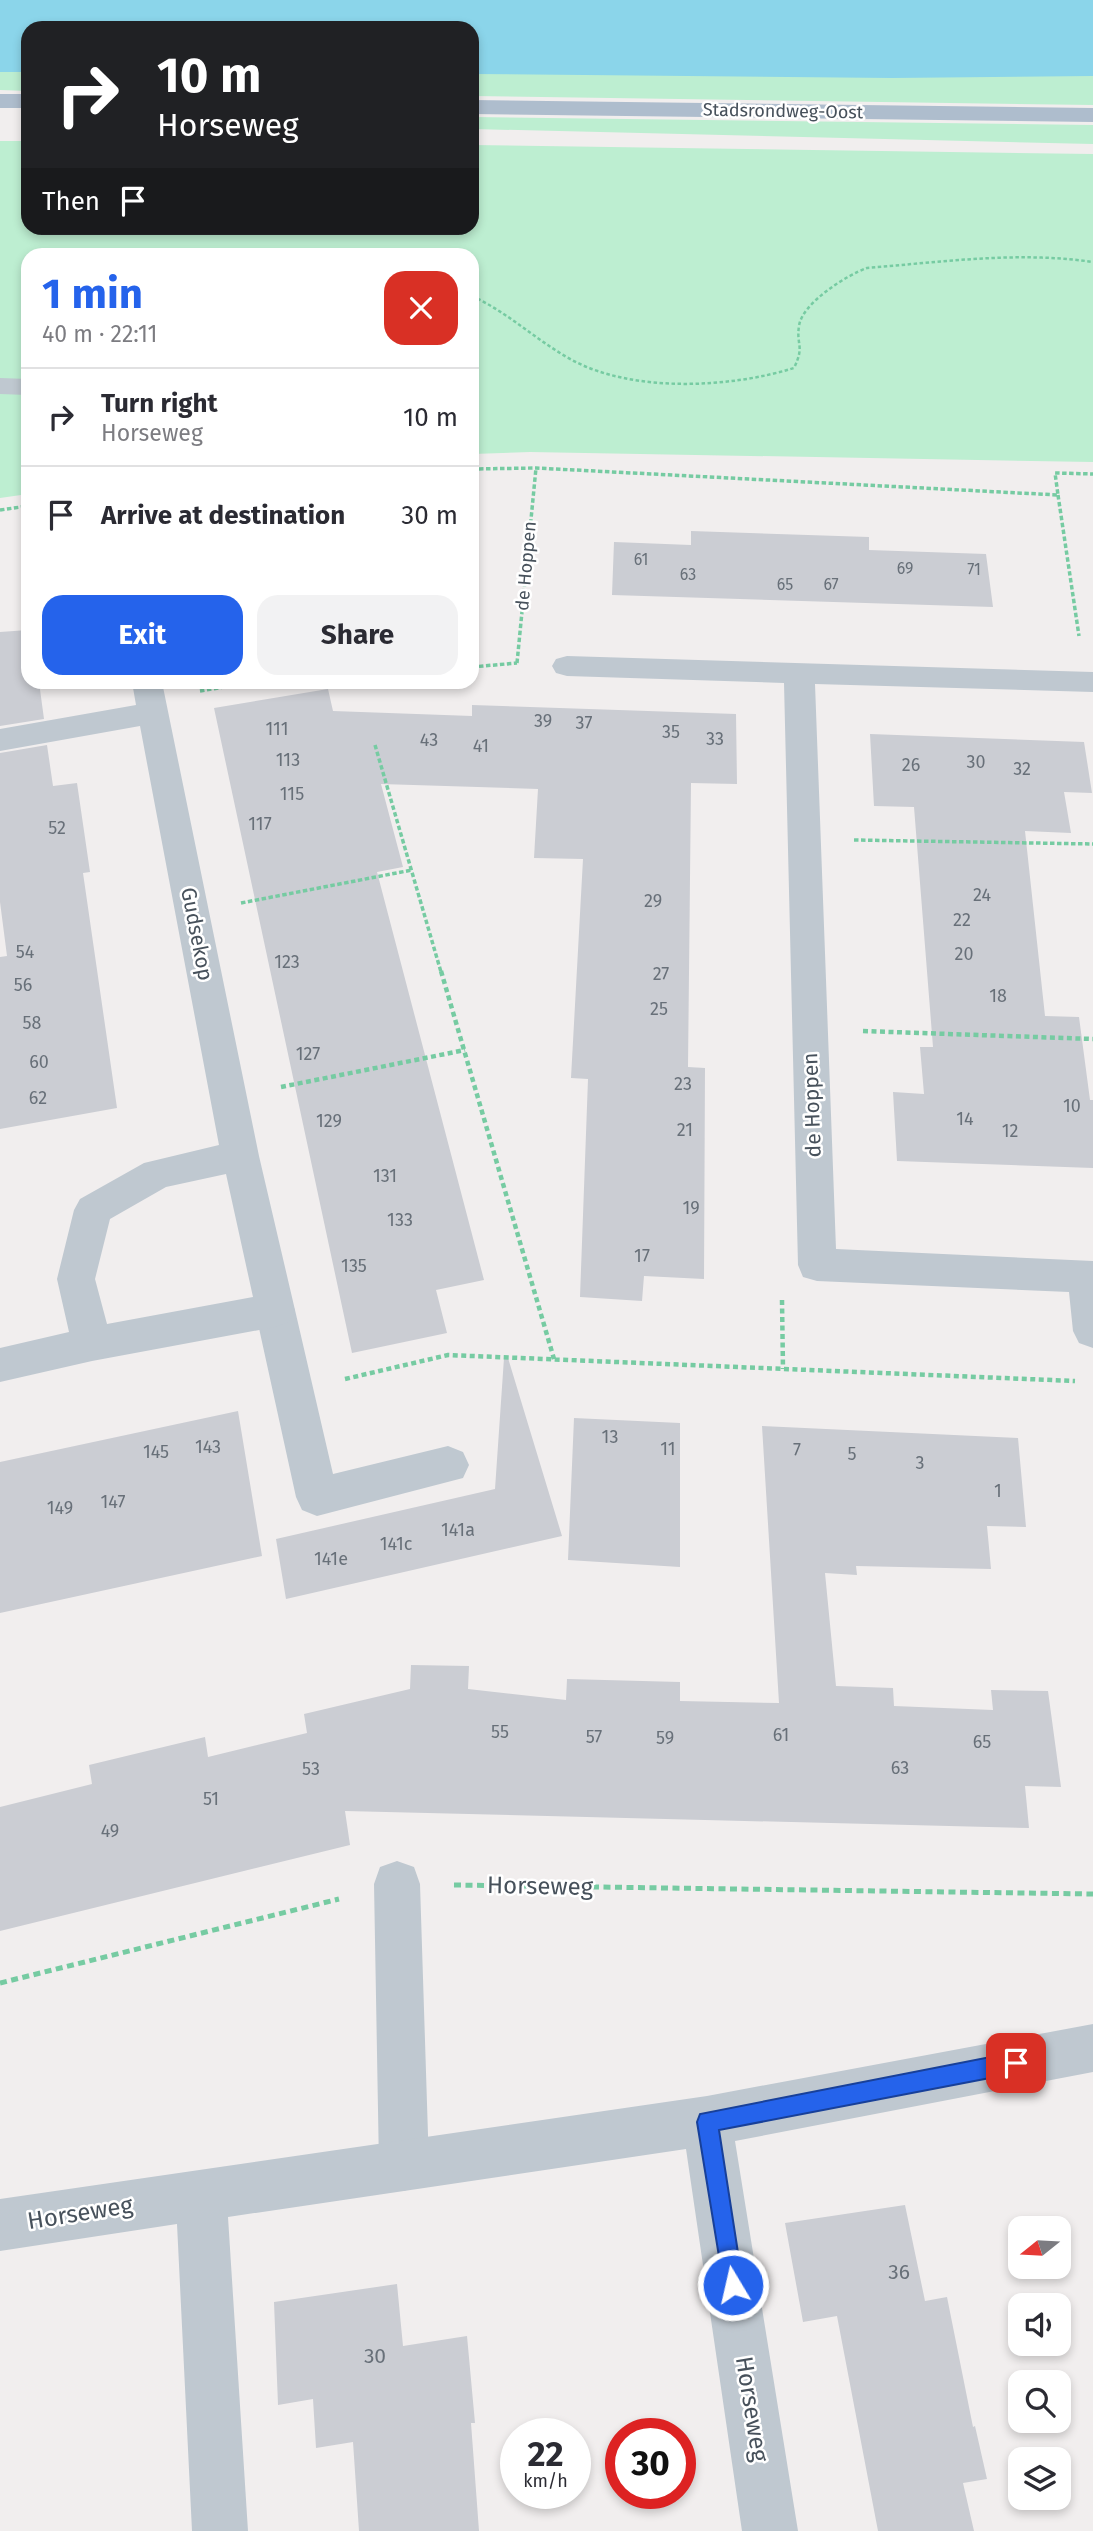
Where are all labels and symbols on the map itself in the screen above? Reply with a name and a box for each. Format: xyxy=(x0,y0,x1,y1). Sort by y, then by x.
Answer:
street label: Stadsrondweg-Oost xyxy=(703,99,864,123)
street label: de Hoppen xyxy=(511,520,541,612)
house number: 61 xyxy=(634,550,648,569)
house number: 69 xyxy=(897,559,913,578)
house number: 71 xyxy=(967,560,981,579)
house number: 63 xyxy=(680,565,696,584)
house number: 65 xyxy=(777,575,793,594)
house number: 67 xyxy=(823,575,839,594)
house number: 39 xyxy=(534,710,552,732)
house number: 37 xyxy=(576,712,592,734)
house number: 111 xyxy=(266,718,288,740)
house number: 35 xyxy=(662,721,680,743)
house number: 33 xyxy=(706,728,724,750)
house number: 43 xyxy=(420,729,438,751)
house number: 41 xyxy=(473,735,489,757)
house number: 113 xyxy=(276,749,300,771)
house number: 30 xyxy=(966,751,986,773)
house number: 26 xyxy=(902,754,920,776)
house number: 32 xyxy=(1013,758,1031,780)
house number: 115 xyxy=(280,783,304,805)
house number: 117 xyxy=(248,813,272,835)
house number: 52 xyxy=(48,817,66,839)
house number: 24 xyxy=(973,884,991,906)
street label: Gudsekop xyxy=(175,885,219,983)
house number: 29 xyxy=(644,890,662,912)
house number: 22 xyxy=(953,909,971,931)
house number: 54 xyxy=(16,941,35,963)
house number: 20 xyxy=(955,943,973,965)
house number: 123 xyxy=(274,951,300,973)
house number: 27 xyxy=(653,963,669,985)
house number: 56 xyxy=(14,974,32,996)
house number: 18 xyxy=(989,985,1007,1007)
house number: 25 xyxy=(650,998,668,1020)
house number: 58 xyxy=(23,1012,42,1034)
house number: 127 xyxy=(296,1043,320,1065)
house number: 60 xyxy=(29,1051,49,1073)
street label: de Hoppen xyxy=(797,1052,827,1158)
house number: 23 xyxy=(674,1073,692,1095)
house number: 62 xyxy=(29,1087,47,1109)
house number: 10 xyxy=(1063,1095,1081,1117)
house number: 14 xyxy=(956,1108,974,1130)
house number: 129 xyxy=(316,1110,342,1132)
house number: 21 xyxy=(677,1119,693,1141)
house number: 12 xyxy=(1002,1120,1018,1142)
house number: 131 xyxy=(373,1165,397,1187)
house number: 19 xyxy=(682,1197,700,1219)
house number: 133 xyxy=(387,1209,413,1231)
house number: 17 xyxy=(634,1245,650,1267)
house number: 135 xyxy=(341,1255,367,1277)
house number: 13 xyxy=(602,1426,618,1448)
house number: 143 xyxy=(195,1436,221,1458)
house number: 11 xyxy=(660,1438,676,1460)
house number: 7 xyxy=(793,1439,801,1461)
house number: 145 xyxy=(143,1441,169,1463)
house number: 5 xyxy=(847,1443,857,1465)
house number: 3 xyxy=(916,1452,924,1474)
house number: 1 xyxy=(994,1480,1002,1502)
house number: 147 xyxy=(101,1491,125,1513)
house number: 149 xyxy=(47,1497,73,1519)
house number: 141a xyxy=(441,1519,475,1541)
house number: 141c xyxy=(380,1533,413,1555)
house number: 141e xyxy=(314,1548,348,1570)
house number: 55 xyxy=(491,1721,509,1743)
house number: 61 xyxy=(773,1724,789,1746)
house number: 57 xyxy=(586,1726,602,1748)
house number: 59 xyxy=(656,1727,674,1749)
house number: 65 xyxy=(973,1731,991,1753)
house number: 63 xyxy=(891,1757,909,1779)
house number: 53 xyxy=(302,1758,320,1780)
house number: 51 xyxy=(203,1788,219,1810)
house number: 49 xyxy=(101,1820,119,1842)
street label: Horseweg xyxy=(487,1871,594,1901)
pin xyxy=(986,2033,1046,2093)
street label: Horseweg xyxy=(25,2191,135,2235)
north arrow xyxy=(1008,2216,1071,2278)
position arrow xyxy=(696,2248,770,2322)
house number: 36 xyxy=(888,2259,910,2285)
house number: 30 xyxy=(364,2343,386,2369)
street label: Horseweg xyxy=(730,2354,774,2464)
speed limit sign: 30 xyxy=(605,2418,696,2509)

